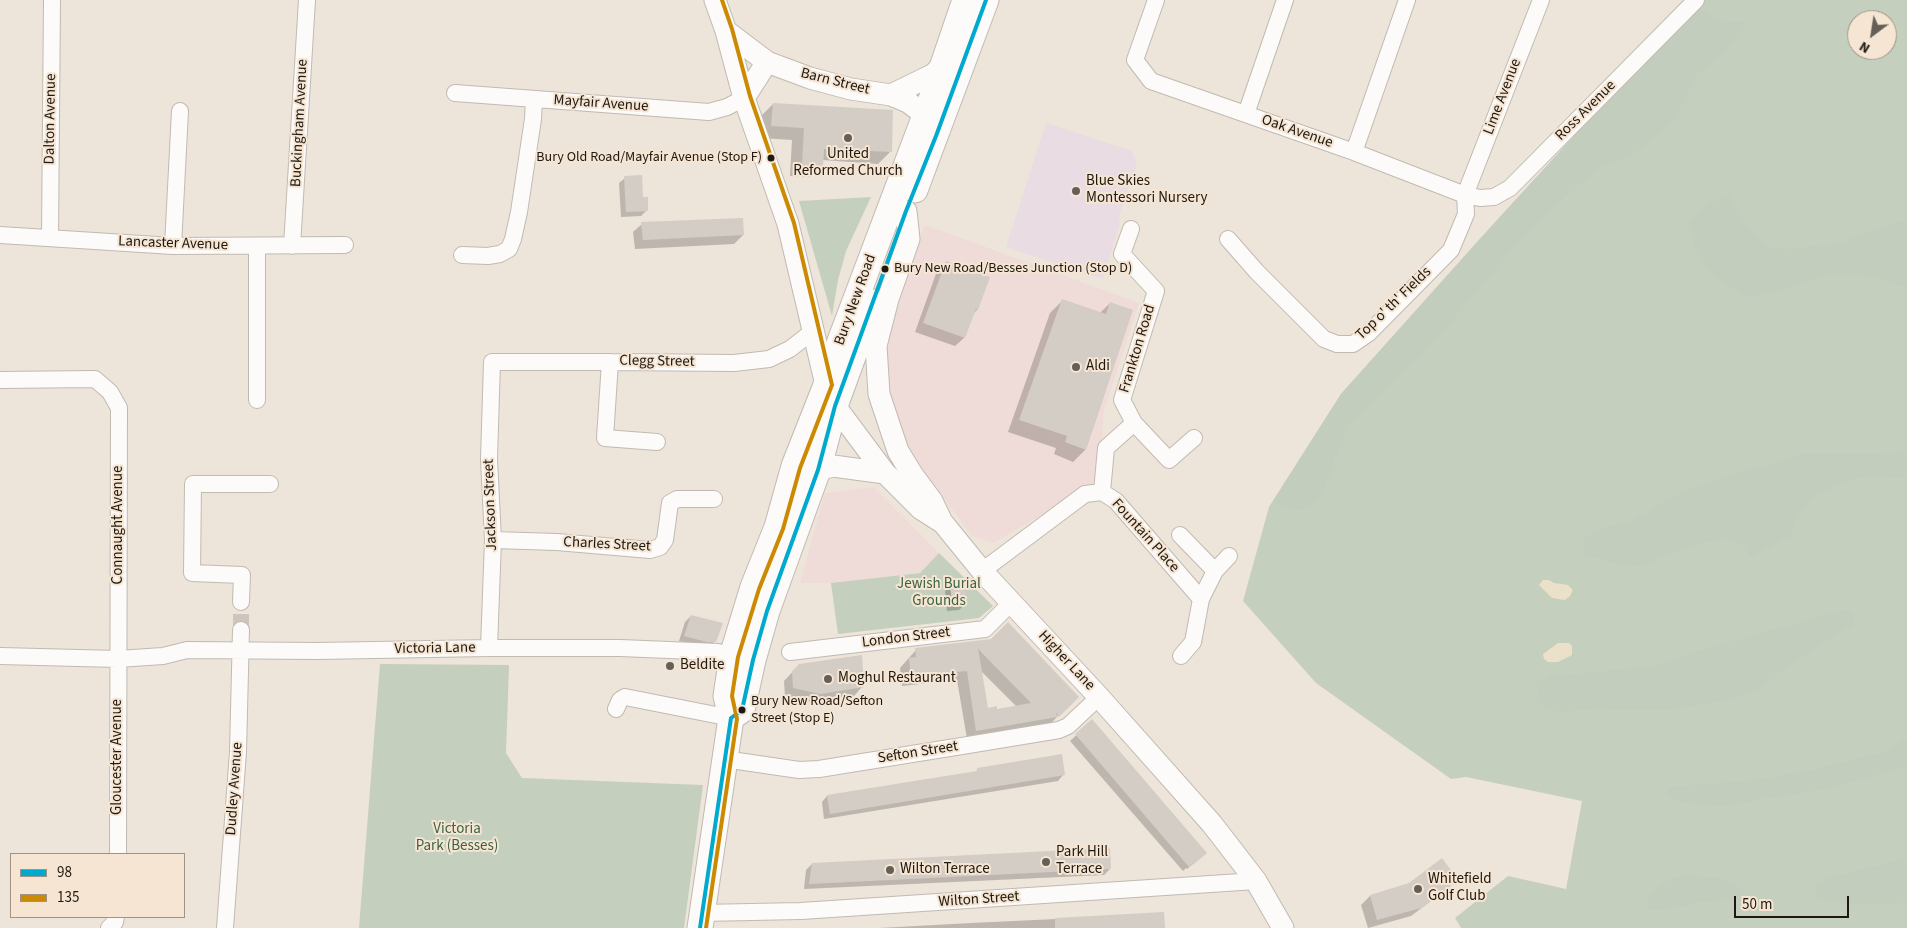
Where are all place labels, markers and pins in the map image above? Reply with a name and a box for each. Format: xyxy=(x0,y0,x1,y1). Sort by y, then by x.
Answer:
marker: United Reformed Church xyxy=(842,132,854,144)
place label: United Reformed Church xyxy=(793,146,903,181)
place label: Bury Old Road/Mayfair Avenue (Stop F) xyxy=(536,150,762,166)
marker: Bury Old Road/Mayfair Avenue (Stop F) xyxy=(766,153,776,163)
place label: Blue Skies Montessori Nursery xyxy=(1086,173,1207,208)
marker: Blue Skies Montessori Nursery xyxy=(1070,185,1082,197)
place label: Bury New Road/Besses Junction (Stop D) xyxy=(894,261,1132,277)
marker: Bury New Road/Besses Junction (Stop D) xyxy=(880,264,890,274)
place label: Aldi xyxy=(1086,358,1110,376)
marker: Aldi xyxy=(1070,361,1082,373)
place label: Beldite xyxy=(680,657,724,675)
marker: Beldite xyxy=(664,660,676,672)
place label: Moghul Restaurant xyxy=(838,670,956,688)
marker: Moghul Restaurant xyxy=(822,673,834,685)
place label: Bury New Road/Sefton Street (Stop E) xyxy=(751,694,883,726)
marker: Bury New Road/Sefton Street (Stop E) xyxy=(737,705,747,715)
place label: Park Hill Terrace xyxy=(1056,844,1108,879)
marker: Park Hill Terrace xyxy=(1040,856,1052,868)
place label: Wilton Terrace xyxy=(900,861,990,879)
marker: Wilton Terrace xyxy=(884,864,896,876)
place label: Whitefield Golf Club xyxy=(1428,871,1492,906)
marker: Whitefield Golf Club xyxy=(1412,883,1424,895)

